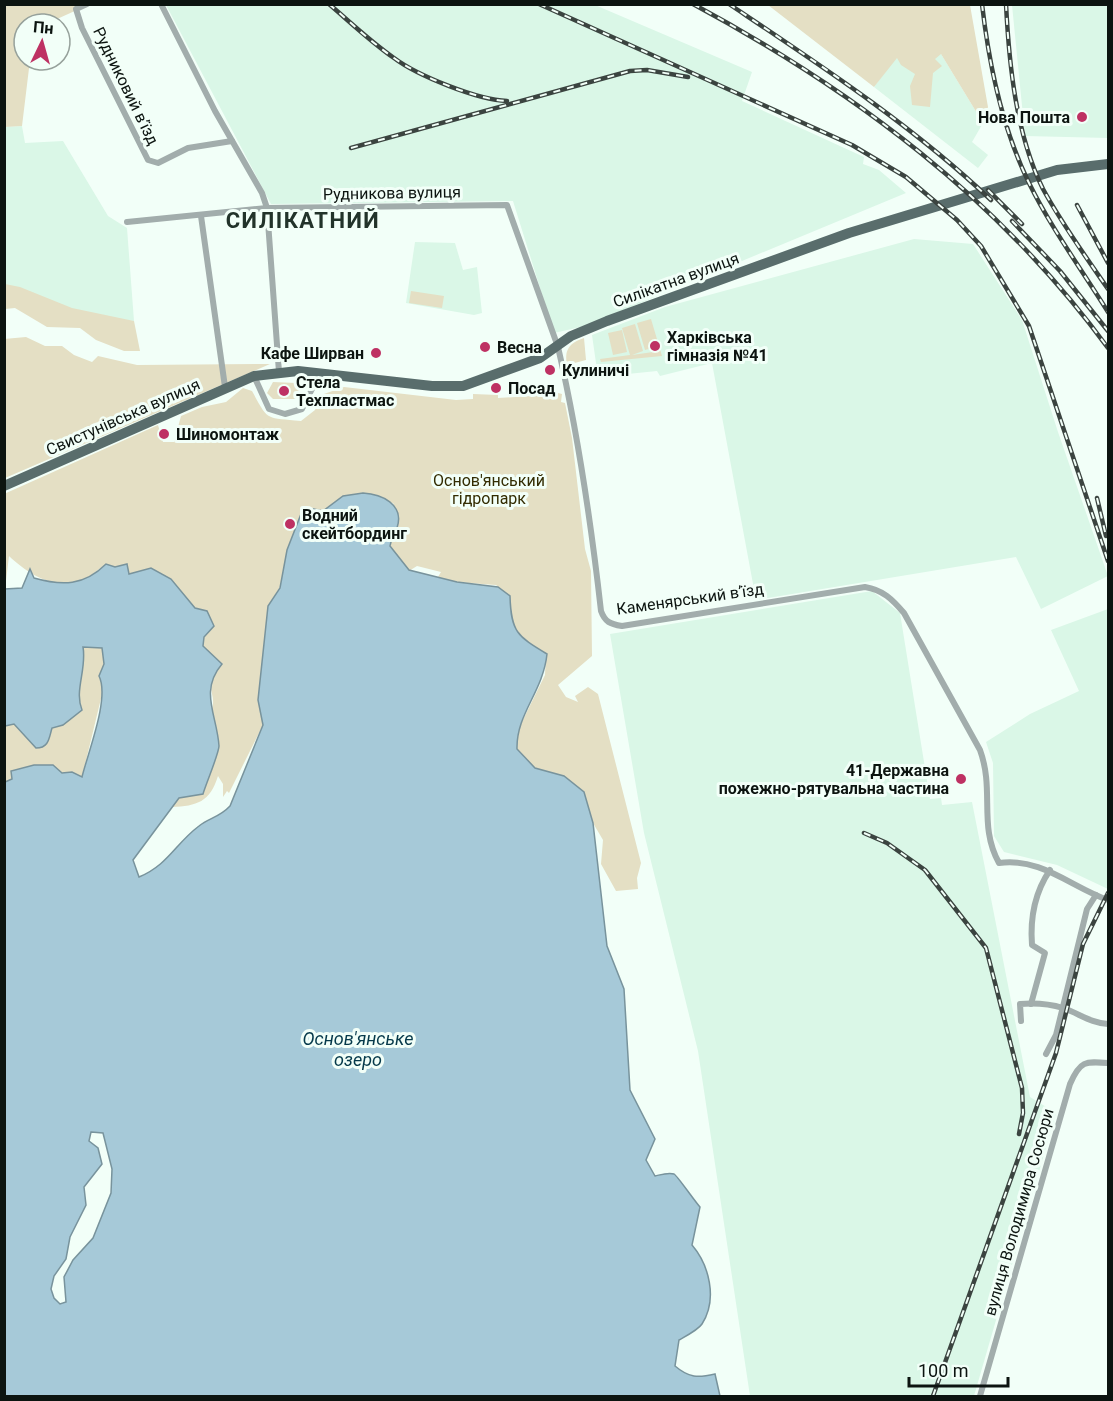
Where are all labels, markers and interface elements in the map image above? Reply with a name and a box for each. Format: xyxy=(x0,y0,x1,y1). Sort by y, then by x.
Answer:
north arrow xyxy=(12,12,72,72)
text: Пн xyxy=(32,17,54,38)
street label: Рудниковий в’їзд xyxy=(89,24,163,148)
place label: Нова Пошта xyxy=(978,108,1070,127)
marker: Нова Пошта xyxy=(1075,110,1089,124)
street label: Рудникова вулиця xyxy=(323,182,461,204)
district label: СИЛІКАТНИЙ xyxy=(226,208,380,233)
street label: Силікатна вулиця xyxy=(610,248,742,312)
place label: Харківська гімназія №41 xyxy=(667,328,768,365)
place label: Весна xyxy=(497,338,542,357)
marker: Харківська гімназія №41 xyxy=(648,339,662,353)
marker: Весна xyxy=(478,340,492,354)
place label: Кафе Ширван xyxy=(261,344,364,363)
marker: Кафе Ширван xyxy=(369,346,383,360)
place label: Кулиничі xyxy=(562,361,629,380)
marker: Кулиничі xyxy=(543,363,557,377)
place label: Стела Техпластмас xyxy=(296,373,394,410)
street label: Свистунівська вулиця xyxy=(43,374,203,460)
place label: Посад xyxy=(508,379,555,398)
marker: Посад xyxy=(489,381,503,395)
marker: Стела Техпластмас xyxy=(277,384,291,398)
place label: Шиномонтаж xyxy=(176,425,279,444)
marker: Шиномонтаж xyxy=(157,427,171,441)
park label: Основ'янський гідропарк xyxy=(433,471,545,508)
place label: Водний скейтбординг xyxy=(302,506,407,543)
marker: Водний скейтбординг xyxy=(283,517,297,531)
street label: Каменярський в’їзд xyxy=(615,579,765,619)
place label: 41-Державна пожежно-рятувальна частина xyxy=(719,761,949,798)
marker: 41-Державна пожежно-рятувальна частина xyxy=(954,772,968,786)
water label: Основ'янське озеро xyxy=(303,1028,413,1070)
street label: вулиця Володимира Сосюри xyxy=(980,1106,1058,1318)
scale bar xyxy=(909,1350,1008,1388)
text: 100 m xyxy=(918,1360,969,1381)

